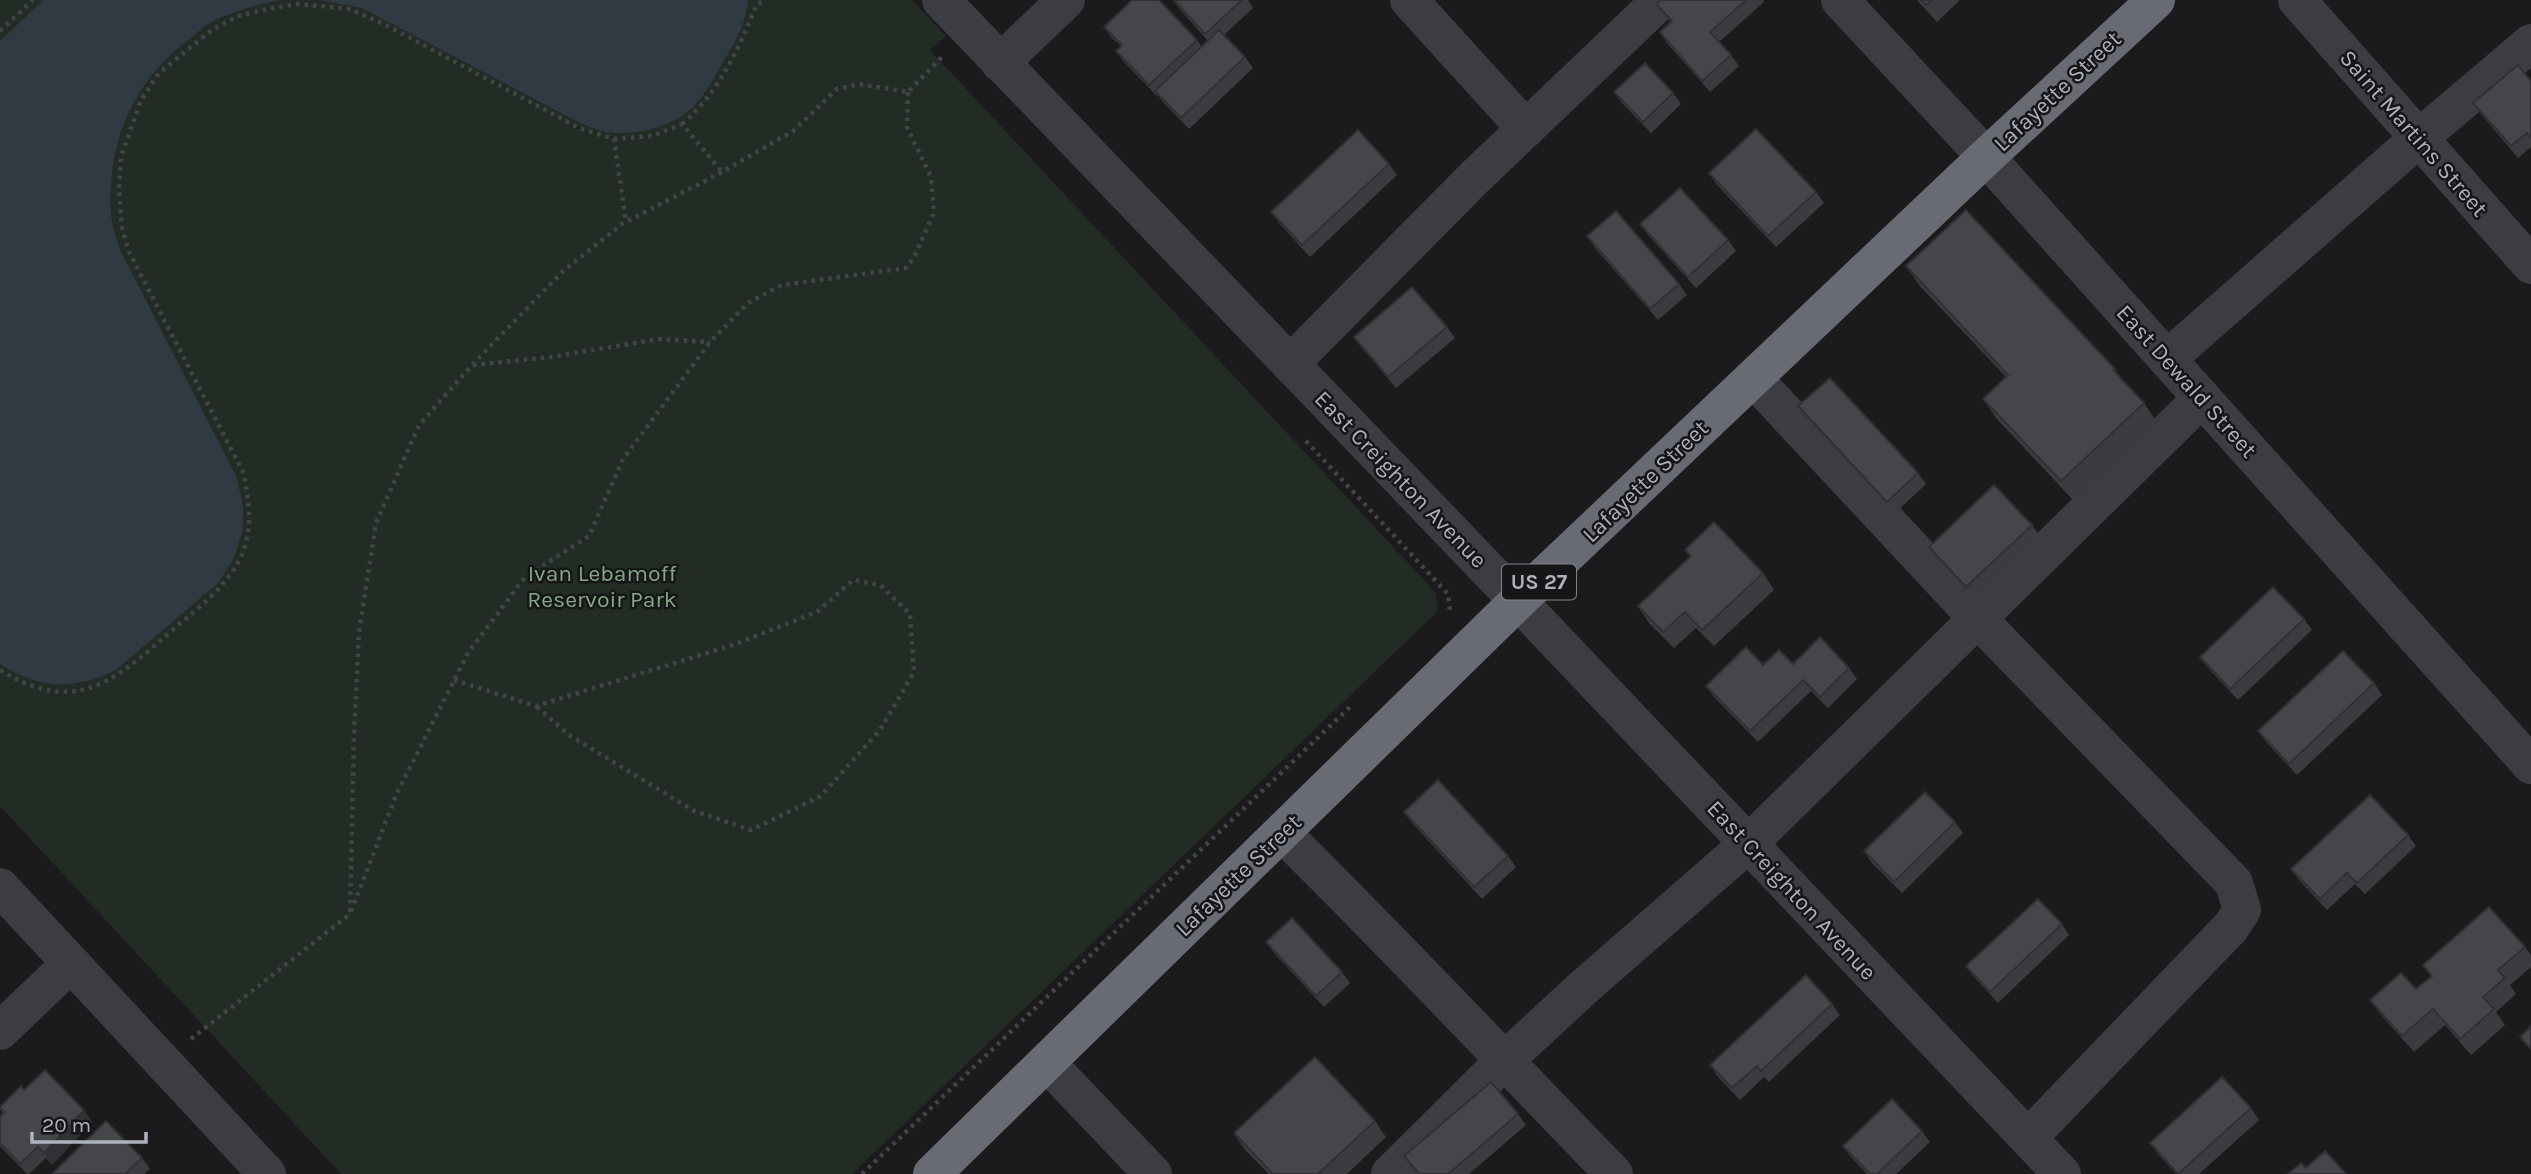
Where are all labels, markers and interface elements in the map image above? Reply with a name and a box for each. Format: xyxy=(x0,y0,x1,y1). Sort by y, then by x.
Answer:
street label: Lafayette Street xyxy=(1988,25,2127,157)
street label: Saint Martins Street xyxy=(2334,44,2494,222)
street label: East Dewald Street xyxy=(2111,299,2263,464)
street label: East Creighton Avenue xyxy=(1309,385,1492,574)
street label: Lafayette Street xyxy=(1577,414,1714,548)
park label: Ivan Lebamoff Reservoir Park xyxy=(527,560,677,613)
road number: US 27 xyxy=(1502,564,1576,600)
street label: East Creighton Avenue xyxy=(1701,795,1882,986)
street label: Lafayette Street xyxy=(1170,808,1307,942)
scale bar xyxy=(32,1100,145,1144)
text: 20 m xyxy=(42,1113,91,1137)

